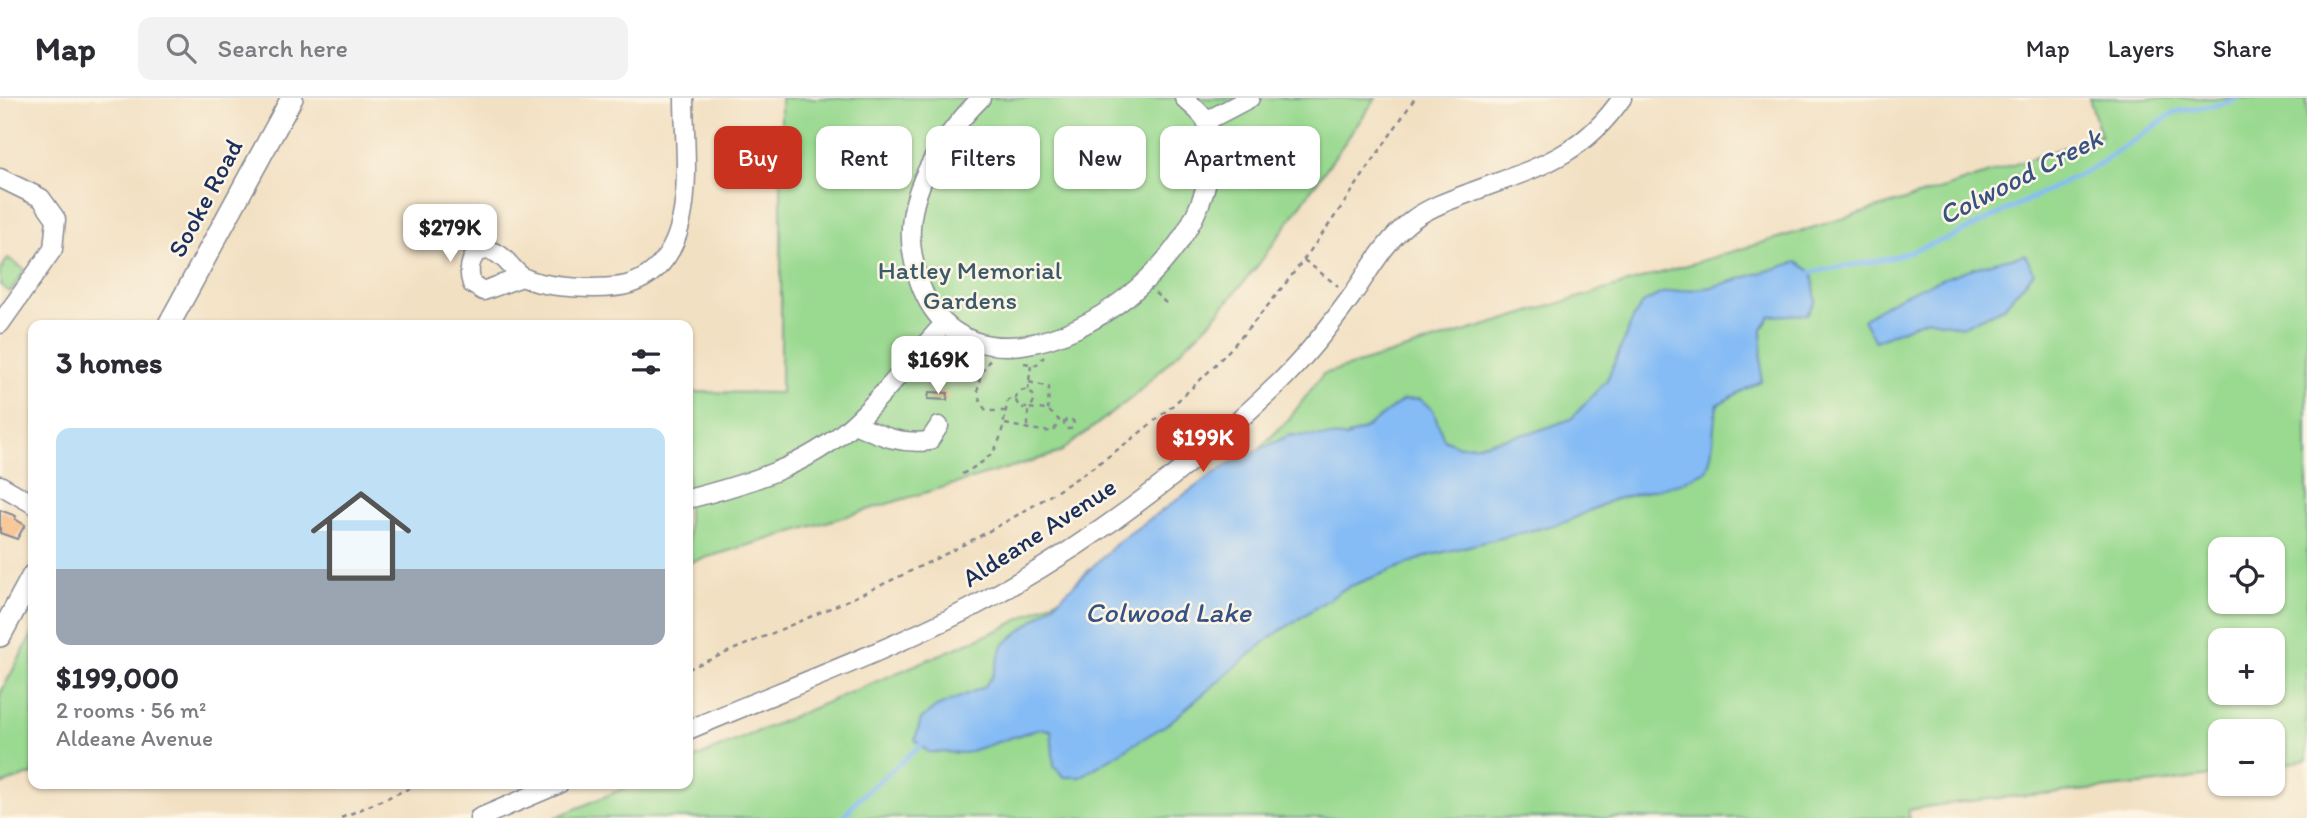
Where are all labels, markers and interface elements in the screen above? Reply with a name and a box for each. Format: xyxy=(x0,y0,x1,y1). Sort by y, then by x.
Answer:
search box xyxy=(138,17,628,80)
text: Map xyxy=(35,29,96,68)
icon: search xyxy=(162,29,200,67)
text: Search here xyxy=(218,32,348,64)
text: Map xyxy=(2026,34,2070,63)
text: Layers xyxy=(2108,34,2175,63)
text: Share xyxy=(2213,34,2272,63)
water label: Colwood Creek xyxy=(1932,119,2109,232)
chip: Buy xyxy=(714,126,802,189)
chip: Rent xyxy=(816,126,912,189)
chip: Filters xyxy=(926,126,1040,189)
chip: New xyxy=(1054,126,1146,189)
chip: Apartment xyxy=(1160,126,1320,189)
street label: Sooke Road xyxy=(161,133,249,263)
pin: $279K xyxy=(401,204,499,264)
text: $279K xyxy=(419,213,481,241)
park label: Hatley Memorial Gardens xyxy=(878,254,1062,316)
pin: $169K xyxy=(889,336,987,396)
icon: filters xyxy=(627,343,665,381)
text: 3 homes xyxy=(56,344,163,381)
text: $169K xyxy=(907,345,969,373)
pin: $199K xyxy=(1154,414,1252,474)
text: $199K xyxy=(1172,423,1234,451)
street label: Aldeane Avenue xyxy=(956,470,1122,594)
icon: home xyxy=(298,473,424,599)
map controls xyxy=(2208,537,2285,796)
button: locate xyxy=(2208,537,2285,614)
water label: Colwood Lake xyxy=(1085,595,1253,629)
button: + xyxy=(2208,628,2285,705)
text: $199,000 xyxy=(56,659,179,696)
text: 2 rooms · 56 m² xyxy=(56,696,207,724)
button: − xyxy=(2208,719,2285,796)
text: Aldeane Avenue xyxy=(56,724,213,752)

